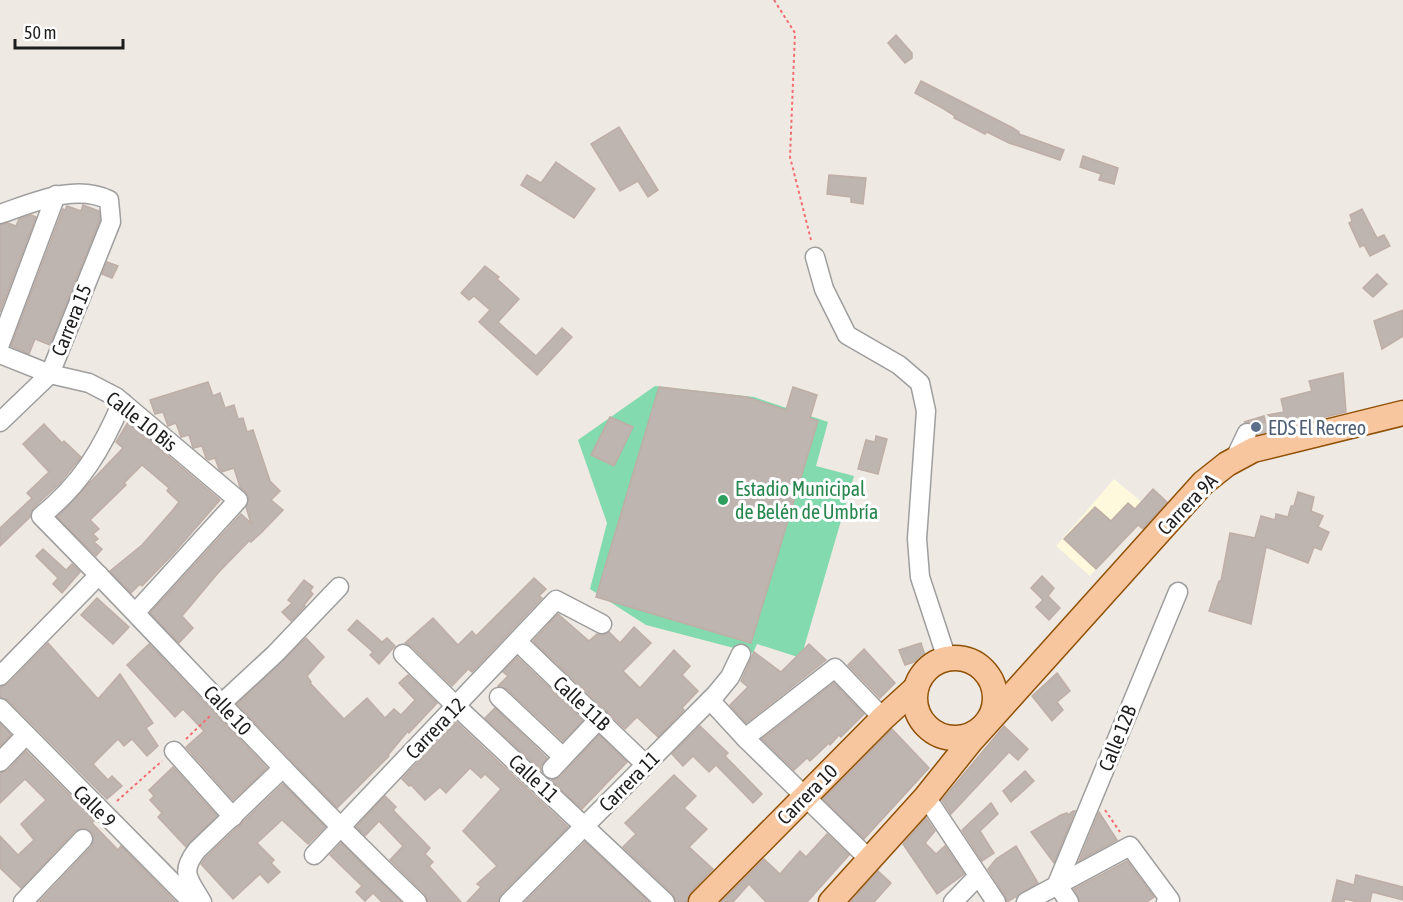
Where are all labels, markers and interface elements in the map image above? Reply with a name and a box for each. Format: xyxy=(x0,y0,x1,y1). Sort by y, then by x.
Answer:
scale bar xyxy=(15,12,123,50)
text: 50 m xyxy=(24,22,56,43)
street label: Carrera 15 xyxy=(46,281,96,359)
street label: Calle 10 Bis xyxy=(102,386,182,456)
place label: EDS El Recreo xyxy=(1268,416,1366,439)
marker: EDS El Recreo xyxy=(1249,420,1263,434)
street label: Carrera 9A xyxy=(1152,469,1222,539)
place label: Estadio Municipal de Belén de Umbría xyxy=(735,477,878,523)
marker: Estadio Municipal de Belén de Umbría xyxy=(716,493,730,507)
street label: Calle 11B xyxy=(549,671,615,735)
street label: Calle 10 xyxy=(199,680,257,740)
street label: Carrera 12 xyxy=(400,693,470,763)
street label: Calle 12B xyxy=(1093,701,1141,774)
street label: Carrera 11 xyxy=(594,746,664,816)
street label: Calle 11 xyxy=(504,749,564,807)
street label: Carrera 10 xyxy=(772,759,842,829)
street label: Calle 9 xyxy=(69,780,121,832)

